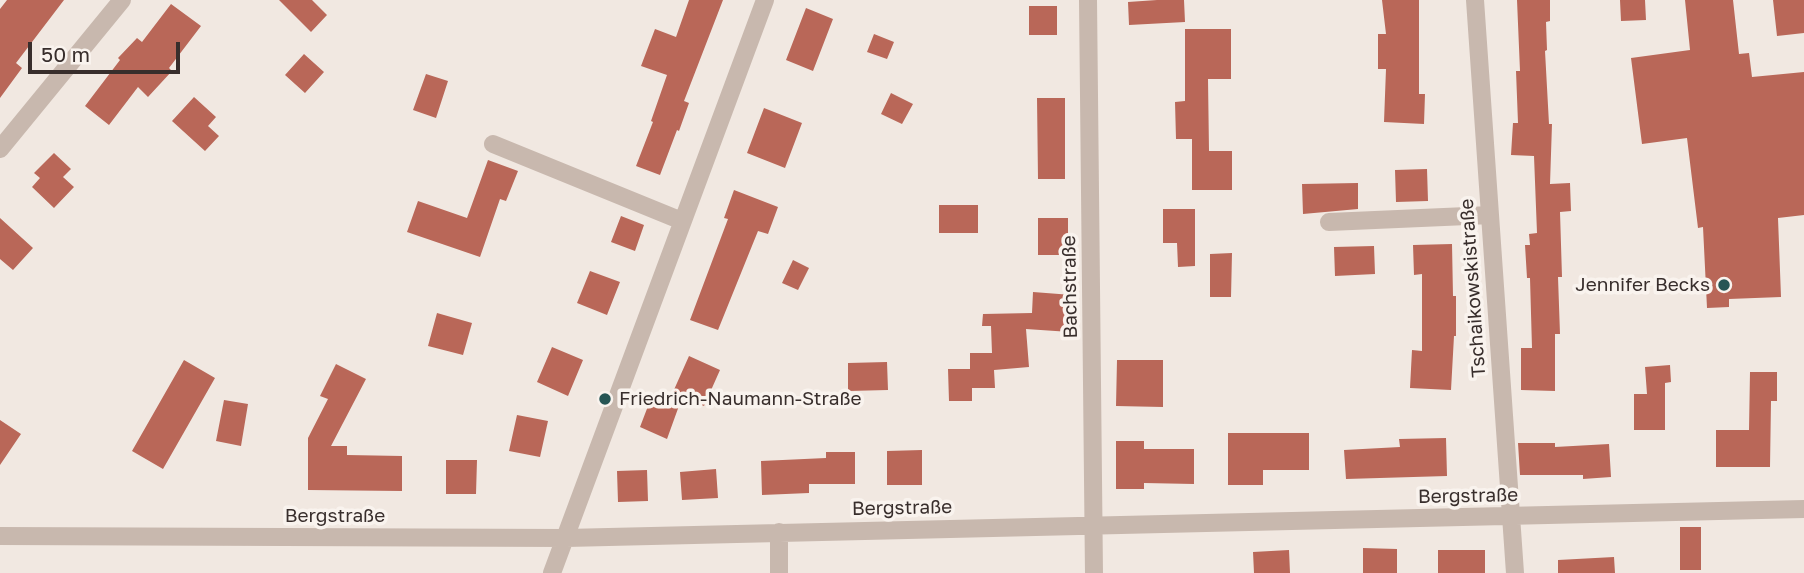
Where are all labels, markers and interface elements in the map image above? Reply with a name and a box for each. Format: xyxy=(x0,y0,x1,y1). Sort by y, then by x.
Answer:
scale bar xyxy=(32,28,184,72)
text: 50 m xyxy=(41,41,90,67)
street label: Tschaikowskistraße xyxy=(1455,198,1491,378)
street label: Bachstraße xyxy=(1058,235,1082,339)
place label: Jennifer Becks xyxy=(1575,274,1710,296)
marker: Jennifer Becks xyxy=(1716,277,1732,293)
place label: Friedrich-Naumann-Straße xyxy=(619,388,861,410)
marker: Friedrich-Naumann-Straße xyxy=(597,391,613,407)
street label: Bergstraße xyxy=(1418,484,1518,508)
street label: Bergstraße xyxy=(852,496,952,520)
street label: Bergstraße xyxy=(285,505,385,527)

